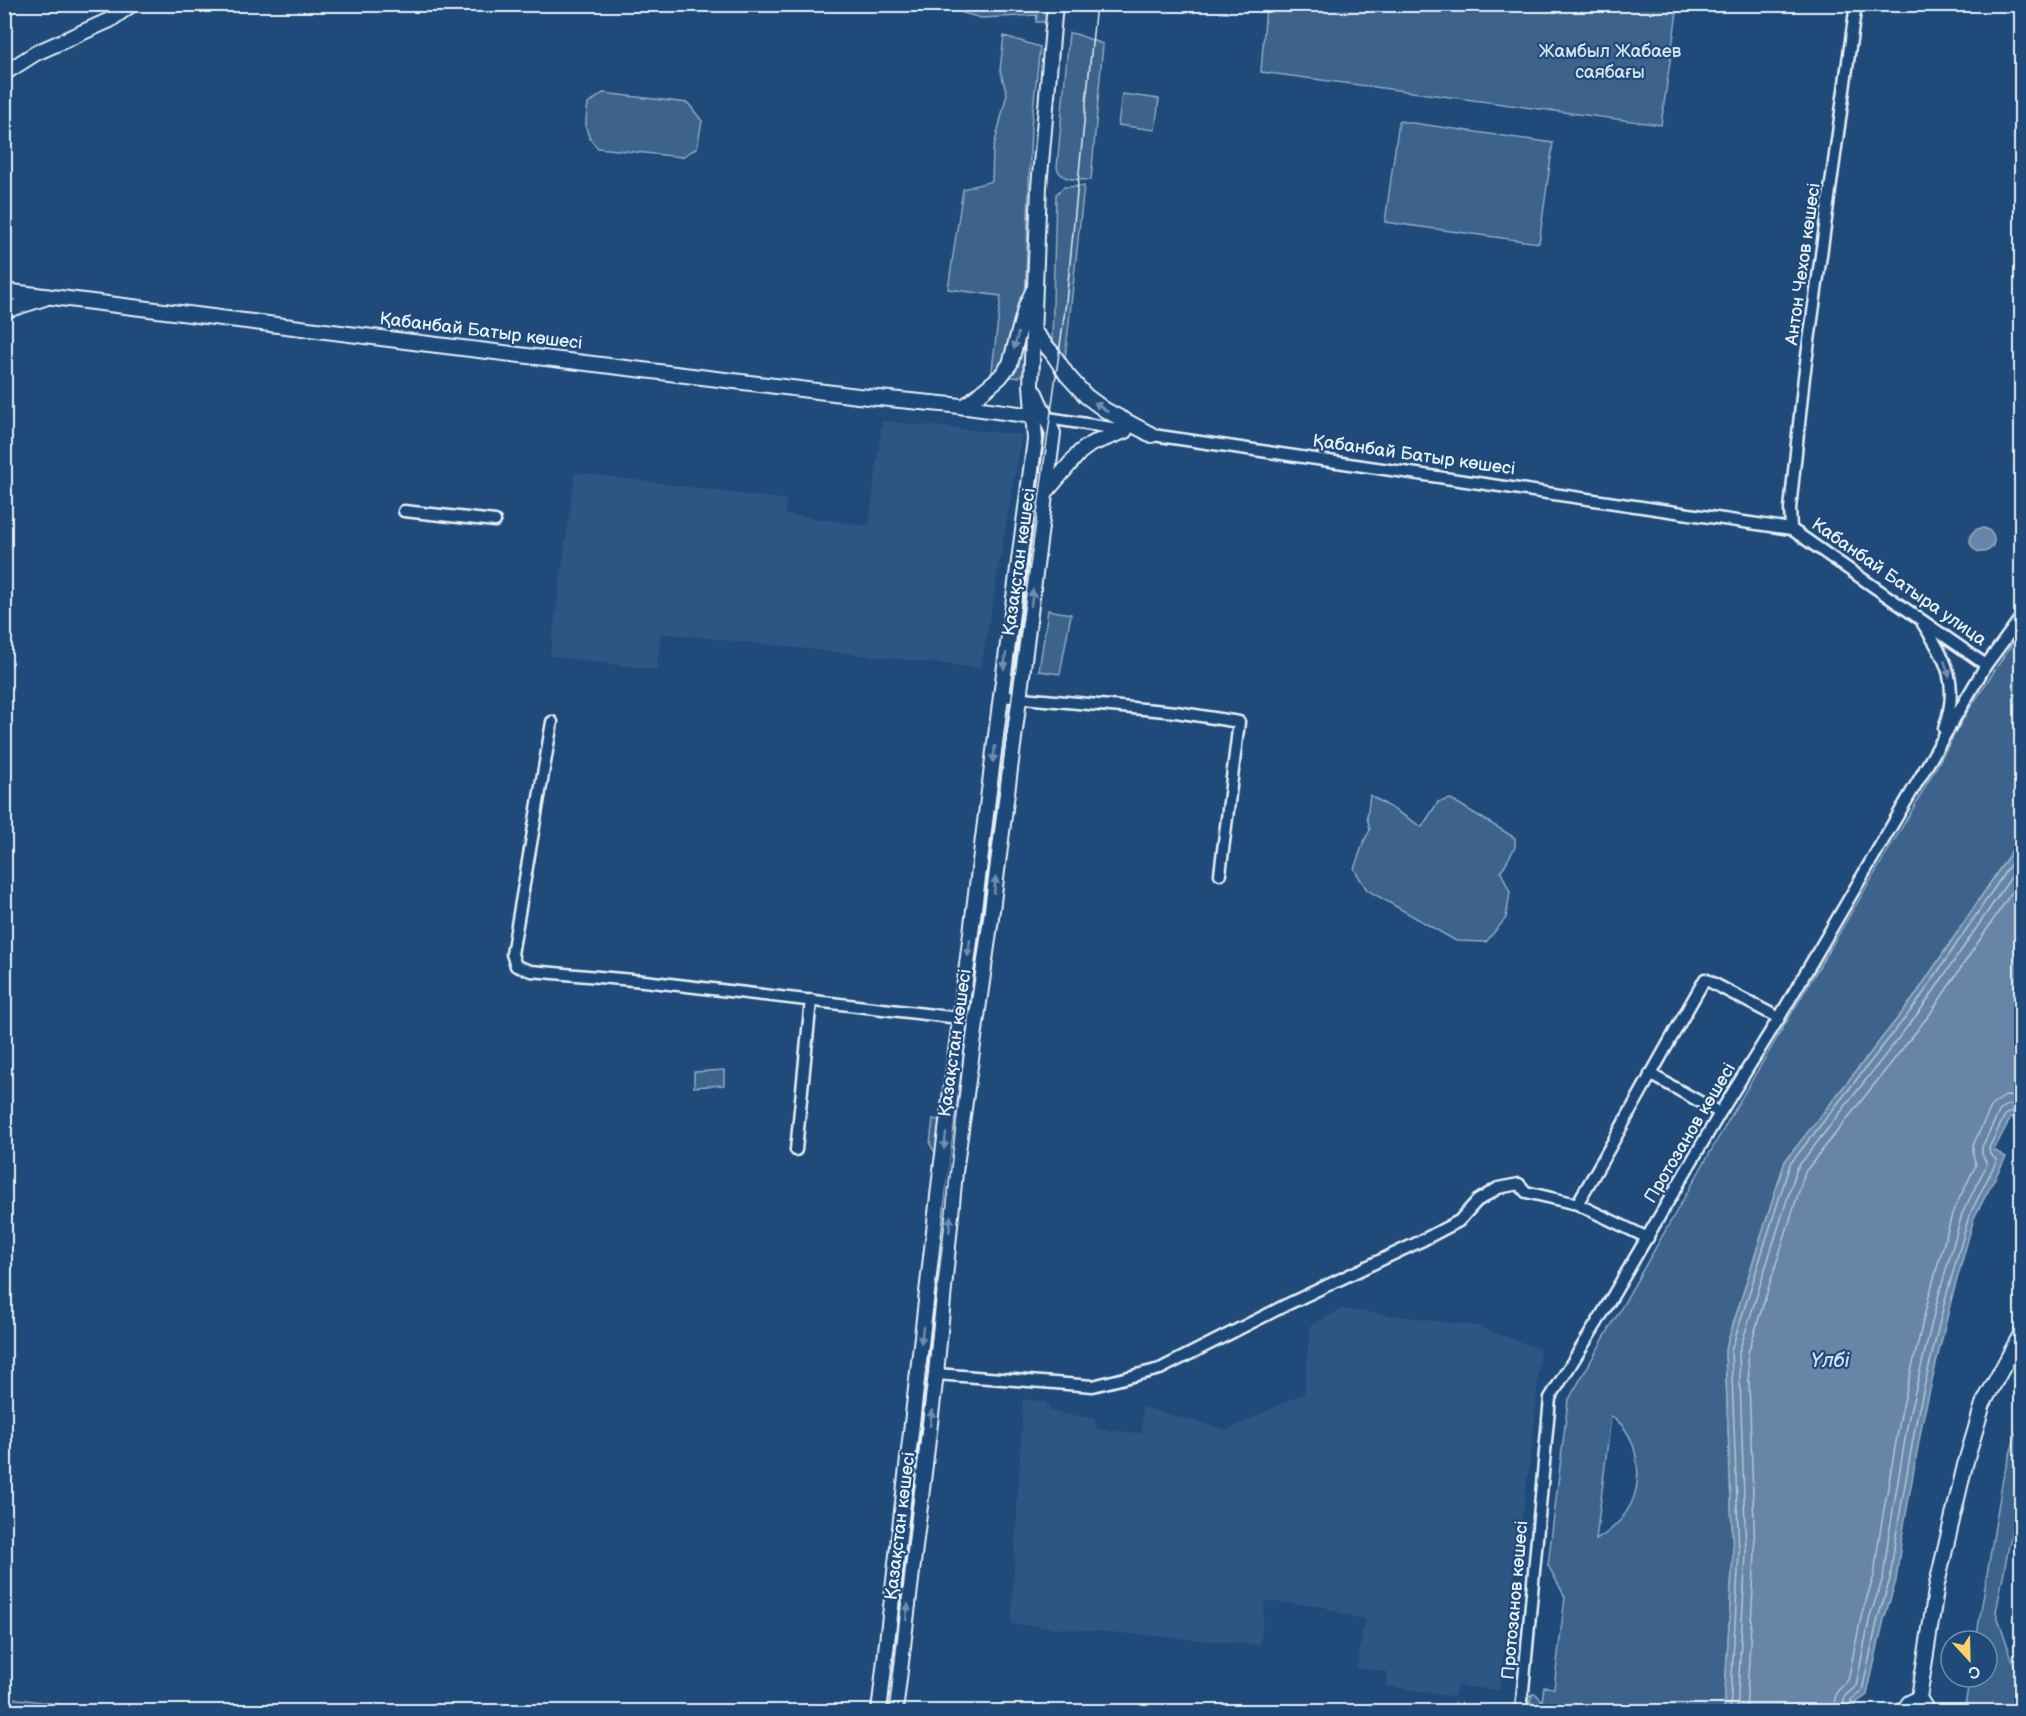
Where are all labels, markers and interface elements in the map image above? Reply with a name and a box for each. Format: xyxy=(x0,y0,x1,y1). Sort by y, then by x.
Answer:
park label: Жамбыл Жабаев саябағы xyxy=(1539,41,1682,83)
street label: Антон Чехов көшесі xyxy=(1781,182,1825,347)
street label: Қабанбай Батыр көшесі xyxy=(378,308,584,354)
one-way arrow xyxy=(1011,332,1021,351)
one-way arrow xyxy=(1094,401,1110,413)
street label: Қабанбай Батыр көшесі xyxy=(1311,430,1517,480)
street label: Қазақстан көшесі xyxy=(998,487,1040,637)
street label: Кабанбай Батыра улица xyxy=(1808,514,1991,651)
one-way arrow xyxy=(1027,589,1037,608)
one-way arrow xyxy=(1001,652,1010,671)
one-way arrow xyxy=(1943,660,1952,678)
one-way arrow xyxy=(989,745,998,764)
one-way arrow xyxy=(990,875,999,894)
one-way arrow xyxy=(965,938,974,957)
street label: Қазақстан көшесі xyxy=(934,968,976,1118)
street label: Протозанов көшесі xyxy=(1640,1059,1740,1207)
one-way arrow xyxy=(940,1132,950,1151)
one-way arrow xyxy=(945,1215,955,1234)
one-way arrow xyxy=(917,1325,927,1344)
water label: Үлбі xyxy=(1811,1349,1850,1373)
one-way arrow xyxy=(926,1409,935,1428)
street label: Қазақстан көшесі xyxy=(880,1451,920,1601)
street label: Протозанов көшесі xyxy=(1498,1520,1532,1680)
one-way arrow xyxy=(903,1602,912,1621)
north arrow xyxy=(1939,1629,1999,1689)
text: С xyxy=(1965,1661,1983,1682)

